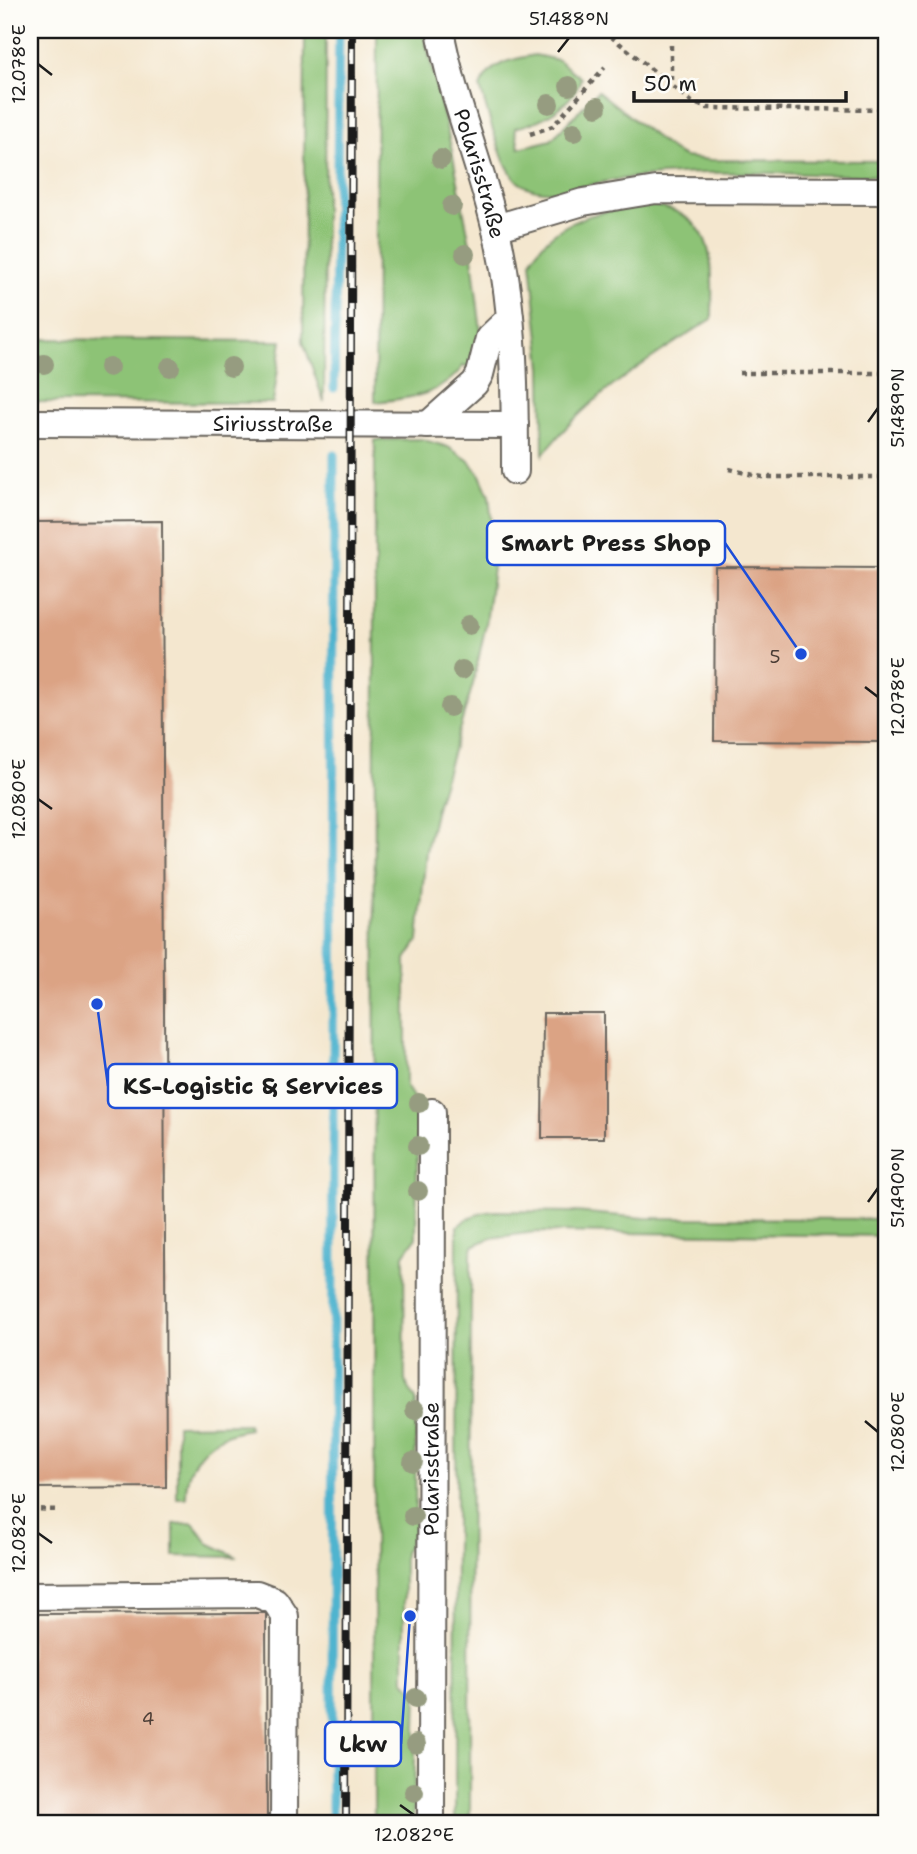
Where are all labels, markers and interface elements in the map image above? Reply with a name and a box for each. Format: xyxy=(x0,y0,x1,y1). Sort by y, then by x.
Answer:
text: 51.488°N xyxy=(529,7,609,31)
text: 12.078°E xyxy=(7,24,31,104)
scale bar xyxy=(634,60,845,104)
text: 50 m xyxy=(644,70,697,98)
street label: Polarisstraße xyxy=(447,105,512,241)
text: 51.489°N xyxy=(886,368,910,448)
street label: Siriusstraße xyxy=(213,410,333,438)
callout: Smart Press Shop xyxy=(487,521,725,565)
text: Smart Press Shop xyxy=(501,528,711,558)
house number: 5 xyxy=(769,645,781,669)
text: 12.078°E xyxy=(886,657,910,737)
text: 12.080°E xyxy=(7,759,31,839)
callout: KS-Logistic & Services xyxy=(108,1064,397,1108)
text: KS-Logistic & Services xyxy=(123,1071,383,1101)
text: 51.490°N xyxy=(886,1148,910,1228)
text: 12.080°E xyxy=(886,1392,910,1472)
street label: Polarisstraße xyxy=(417,1402,446,1536)
text: 12.082°E xyxy=(7,1493,31,1573)
house number: 4 xyxy=(142,1707,154,1731)
callout: Lkw xyxy=(325,1722,401,1766)
text: Lkw xyxy=(339,1729,387,1759)
text: 12.082°E xyxy=(374,1823,454,1847)

